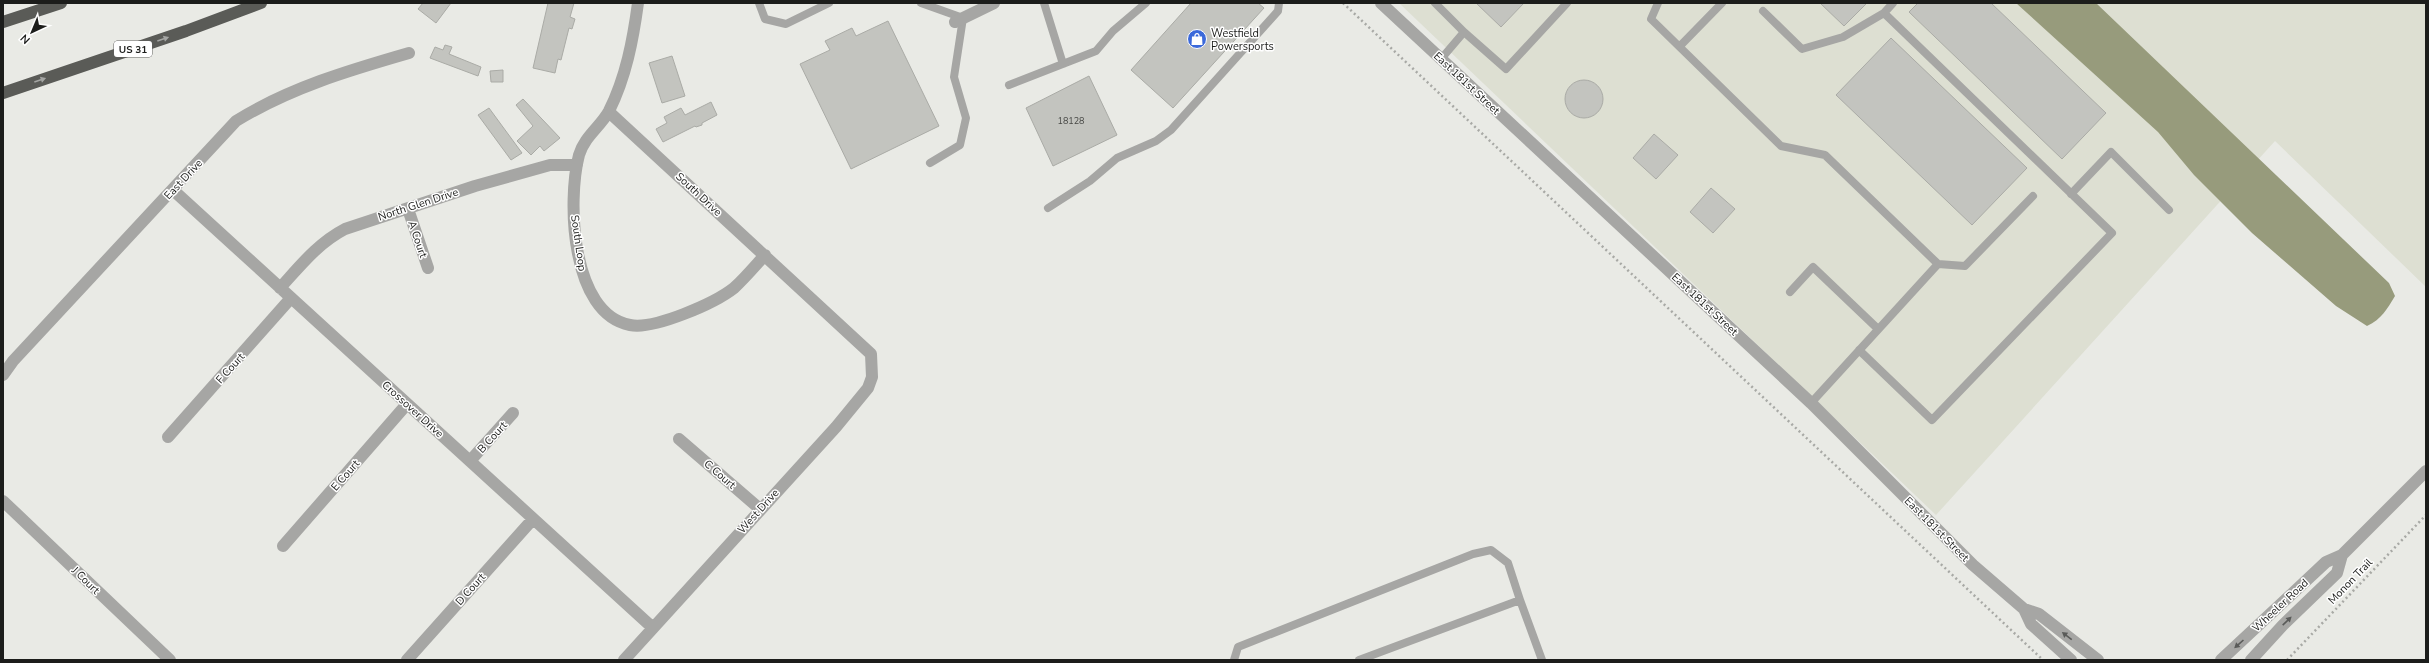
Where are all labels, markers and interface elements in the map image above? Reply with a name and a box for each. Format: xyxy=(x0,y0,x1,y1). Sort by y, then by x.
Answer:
north arrow xyxy=(12,12,52,52)
place label: Westfield Powersports xyxy=(1211,26,1274,54)
shop icon: Westfield Powersports xyxy=(1186,28,1208,50)
text: N xyxy=(17,31,34,47)
one-way arrow xyxy=(158,36,170,42)
road number: US 31 xyxy=(114,41,152,57)
street label: East 181st Street xyxy=(1430,49,1503,118)
one-way arrow xyxy=(34,77,46,83)
house number: 18128 xyxy=(1057,115,1085,127)
street label: East Drive xyxy=(161,156,206,203)
street label: South Drive xyxy=(672,169,725,220)
street label: North Glen Drive xyxy=(376,184,460,225)
street label: South Loop xyxy=(567,214,590,272)
street label: A Court xyxy=(404,219,431,260)
street label: East 181st Street xyxy=(1668,270,1741,339)
street label: F Court xyxy=(213,350,248,387)
street label: Crossover Drive xyxy=(379,378,447,441)
street label: B Court xyxy=(474,418,511,456)
street label: E Court xyxy=(328,456,363,494)
street label: C Court xyxy=(701,456,739,492)
street label: West Drive xyxy=(734,486,783,537)
street label: East 181st Street xyxy=(1901,494,1972,565)
street label: Monon Trail xyxy=(2325,555,2377,608)
street label: J Court xyxy=(68,563,103,598)
street label: D Court xyxy=(452,570,489,609)
street label: Wheeler Road xyxy=(2249,576,2312,635)
one-way arrow xyxy=(2282,617,2292,626)
one-way arrow xyxy=(2062,632,2072,640)
one-way arrow xyxy=(2234,639,2245,648)

